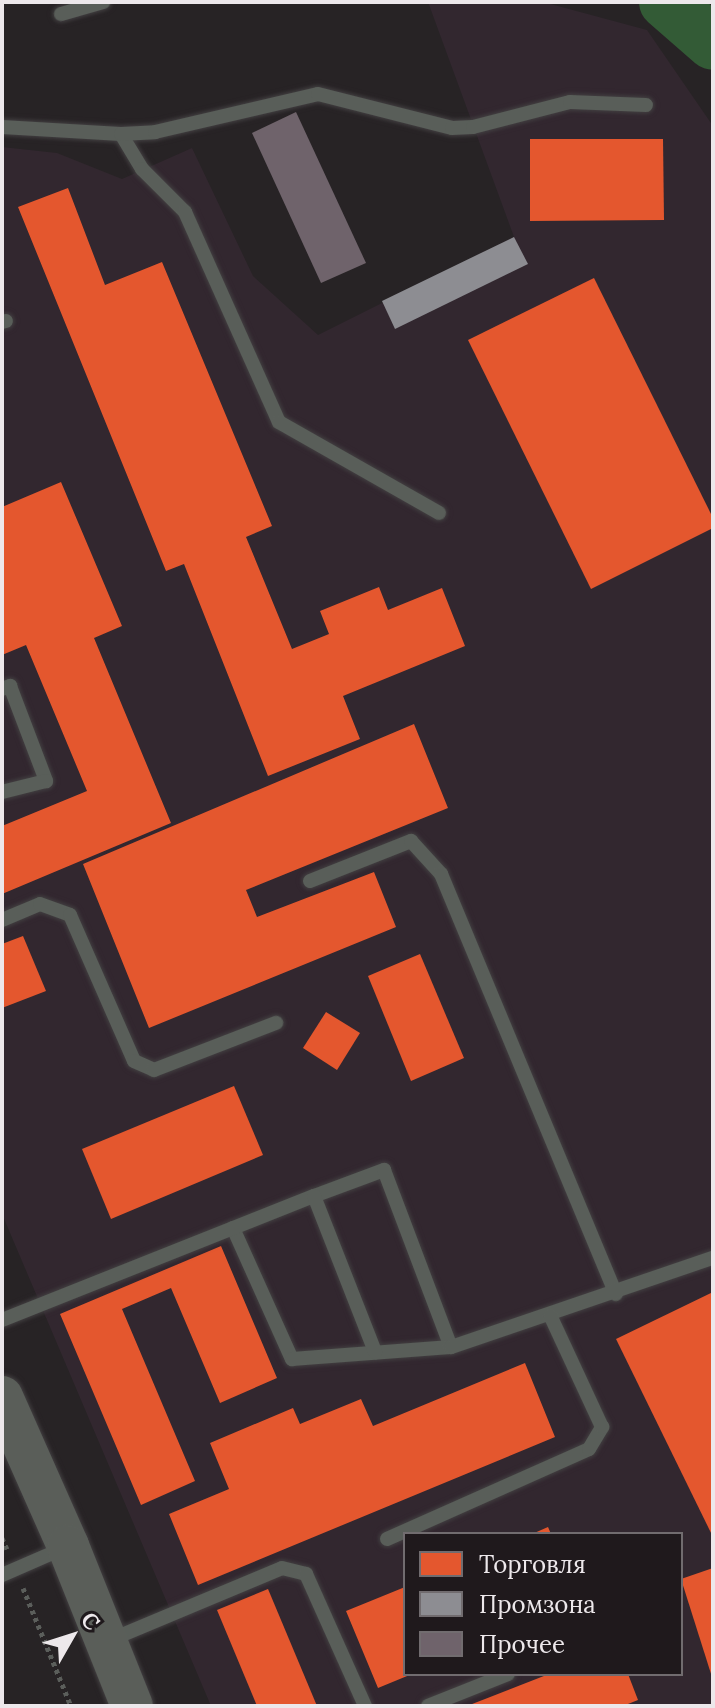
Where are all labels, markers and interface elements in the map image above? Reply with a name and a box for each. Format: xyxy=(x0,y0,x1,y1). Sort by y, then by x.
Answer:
legend xyxy=(403,1532,683,1676)
text: Торговля xyxy=(479,1549,586,1580)
text: Промзона xyxy=(479,1589,596,1620)
north arrow xyxy=(32,1596,112,1676)
text: С xyxy=(75,1606,106,1636)
text: Прочее xyxy=(479,1629,565,1660)

